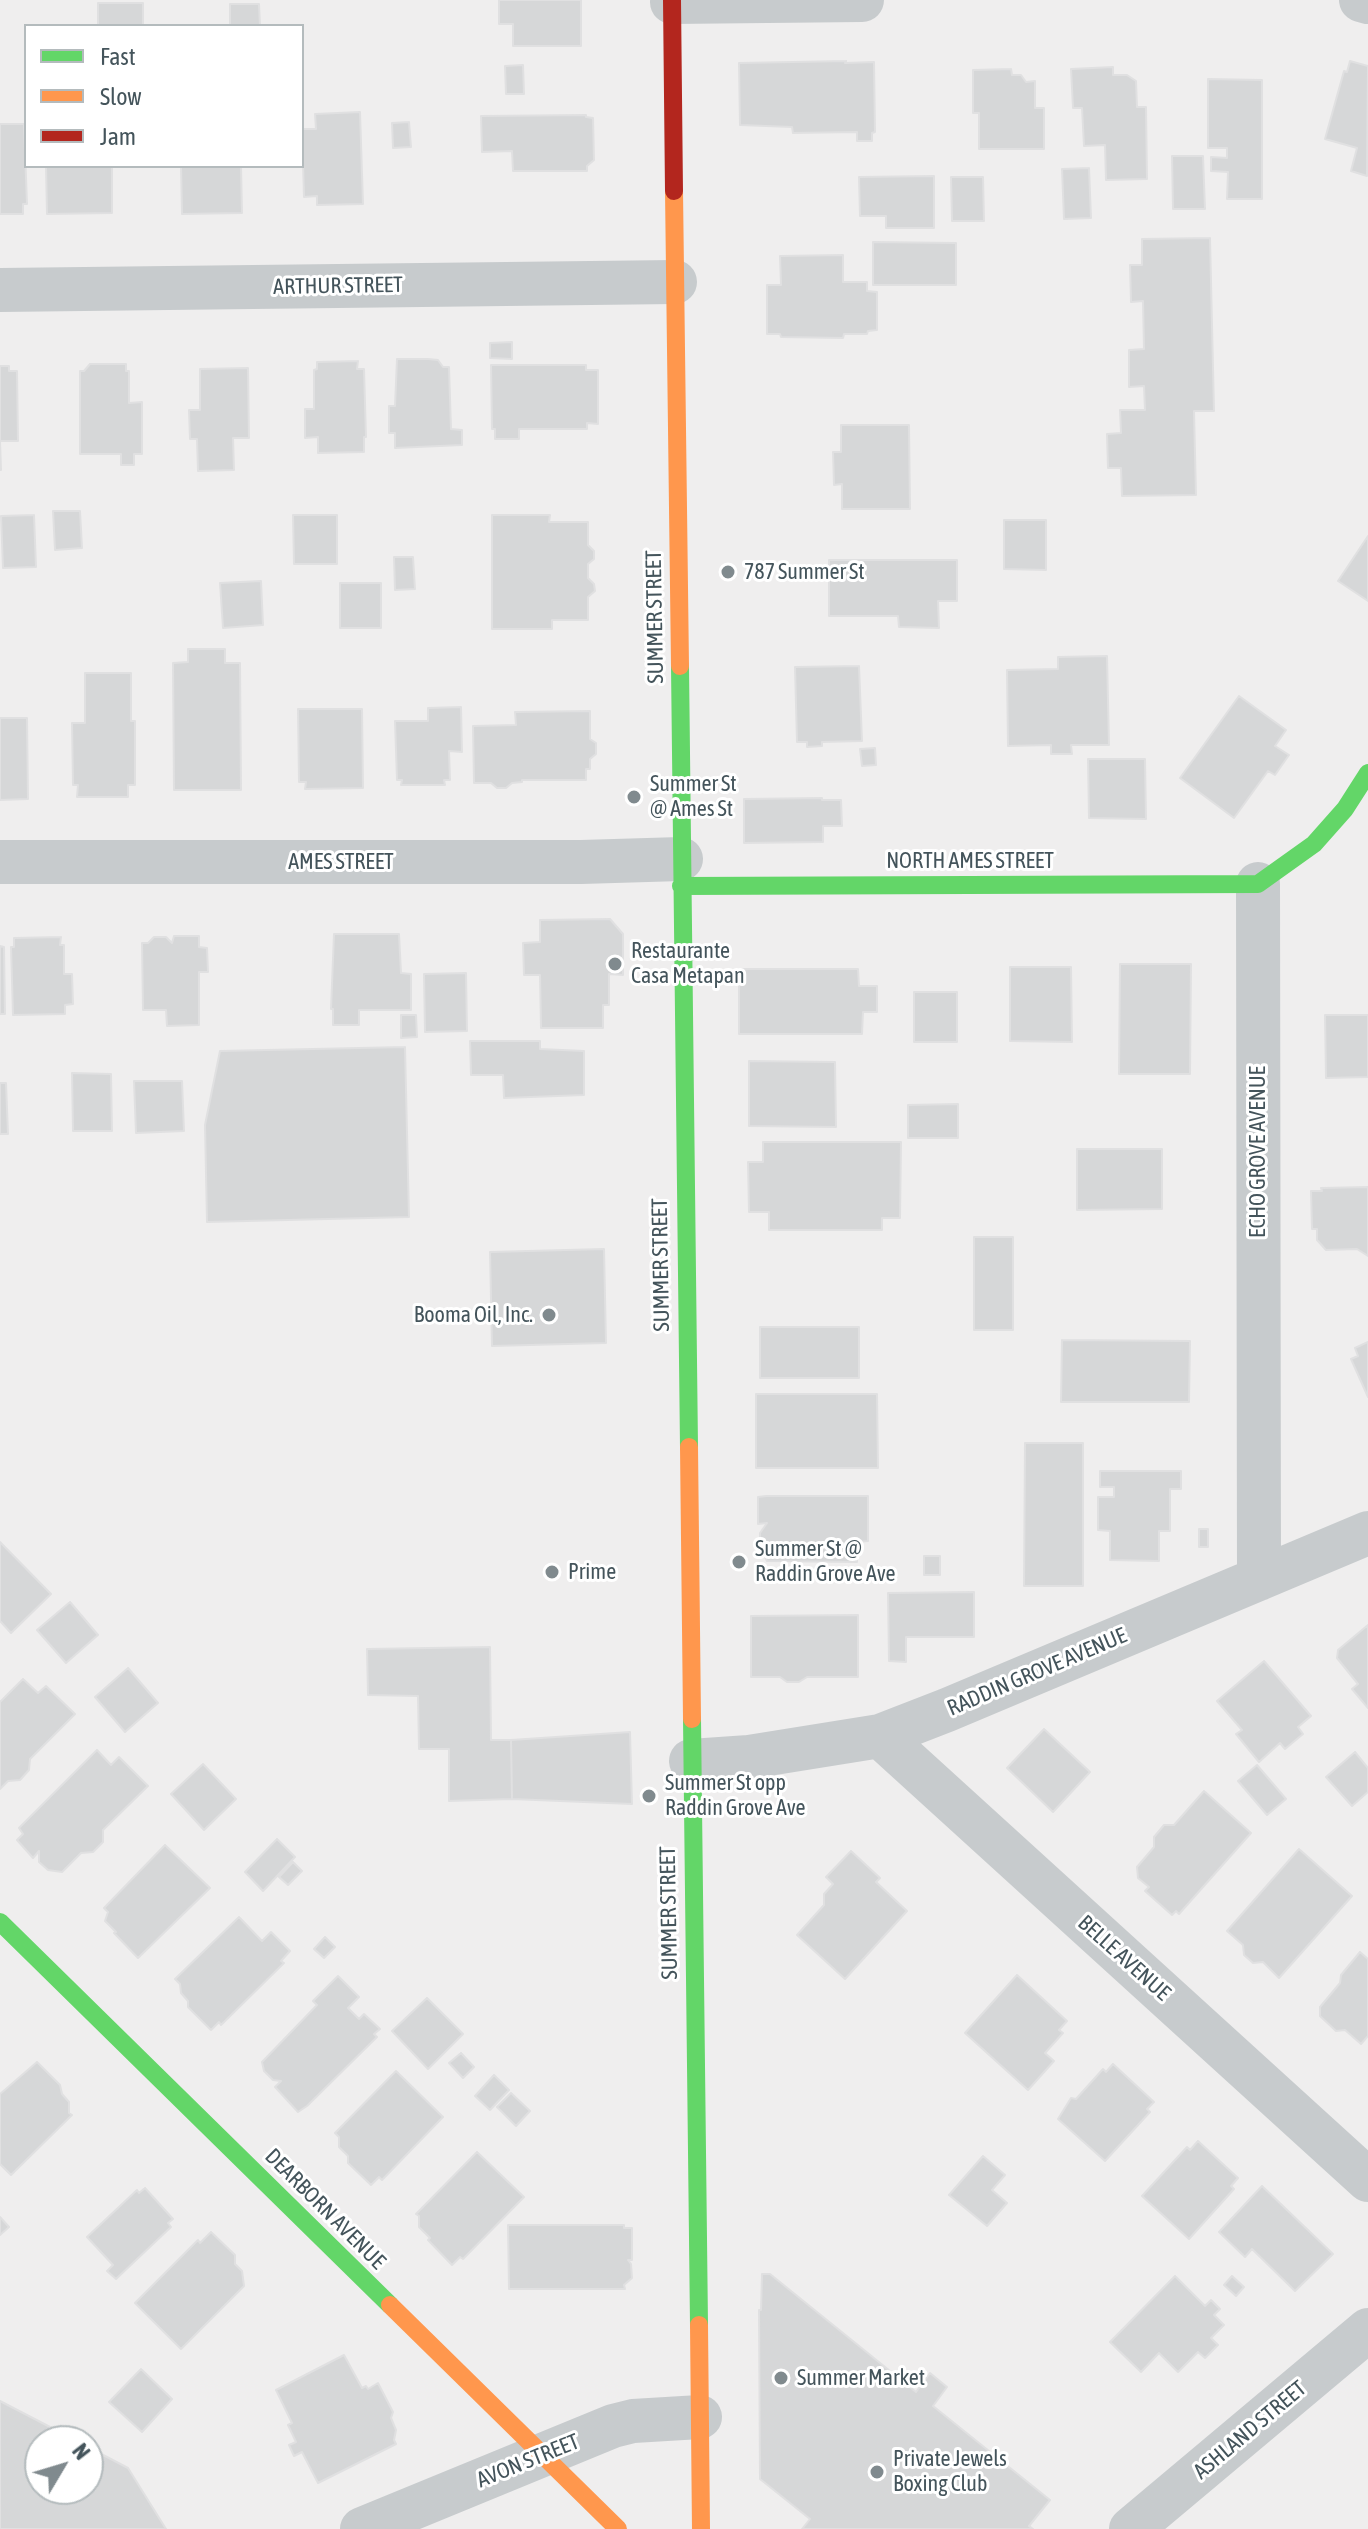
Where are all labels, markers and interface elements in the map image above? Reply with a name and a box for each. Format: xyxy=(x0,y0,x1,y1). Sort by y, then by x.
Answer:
legend xyxy=(24,24,304,168)
text: Fast xyxy=(100,43,136,70)
text: Slow xyxy=(100,83,142,110)
text: Jam xyxy=(100,123,136,150)
street label: ARTHUR STREET xyxy=(273,272,403,300)
street label: SUMMER STREET xyxy=(641,550,669,684)
place label: 787 Summer St xyxy=(744,559,865,585)
marker: 787 Summer St xyxy=(719,563,737,581)
place label: Summer St @ Ames St xyxy=(650,771,737,822)
marker: Summer St @ Ames St xyxy=(625,788,643,806)
street label: NORTH AMES STREET xyxy=(886,848,1054,874)
street label: AMES STREET xyxy=(288,849,394,875)
place label: Restaurante Casa Metapan xyxy=(631,938,745,990)
marker: Restaurante Casa Metapan xyxy=(606,955,624,973)
street label: ECHO GROVE AVENUE xyxy=(1245,1066,1271,1238)
street label: SUMMER STREET xyxy=(647,1198,675,1332)
place label: Booma Oil, Inc. xyxy=(414,1302,533,1328)
marker: Booma Oil, Inc. xyxy=(540,1306,558,1324)
place label: Summer St @ Raddin Grove Ave xyxy=(755,1536,896,1588)
marker: Summer St @ Raddin Grove Ave xyxy=(730,1553,748,1571)
place label: Prime xyxy=(568,1559,616,1585)
marker: Prime xyxy=(543,1563,561,1581)
street label: RADDIN GROVE AVENUE xyxy=(943,1622,1131,1722)
place label: Summer St opp Raddin Grove Ave xyxy=(665,1770,806,1822)
marker: Summer St opp Raddin Grove Ave xyxy=(640,1787,658,1805)
street label: SUMMER STREET xyxy=(655,1846,683,1980)
street label: BELLE AVENUE xyxy=(1072,1910,1176,2006)
street label: DEARBORN AVENUE xyxy=(259,2143,391,2275)
place label: Summer Market xyxy=(797,2365,925,2391)
marker: Summer Market xyxy=(772,2369,790,2387)
street label: ASHLAND STREET xyxy=(1188,2375,1312,2485)
north arrow xyxy=(24,2425,104,2505)
street label: AVON STREET xyxy=(473,2429,583,2493)
text: N xyxy=(67,2438,96,2465)
place label: Private Jewels Boxing Club xyxy=(893,2446,1007,2498)
marker: Private Jewels Boxing Club xyxy=(868,2463,886,2481)

